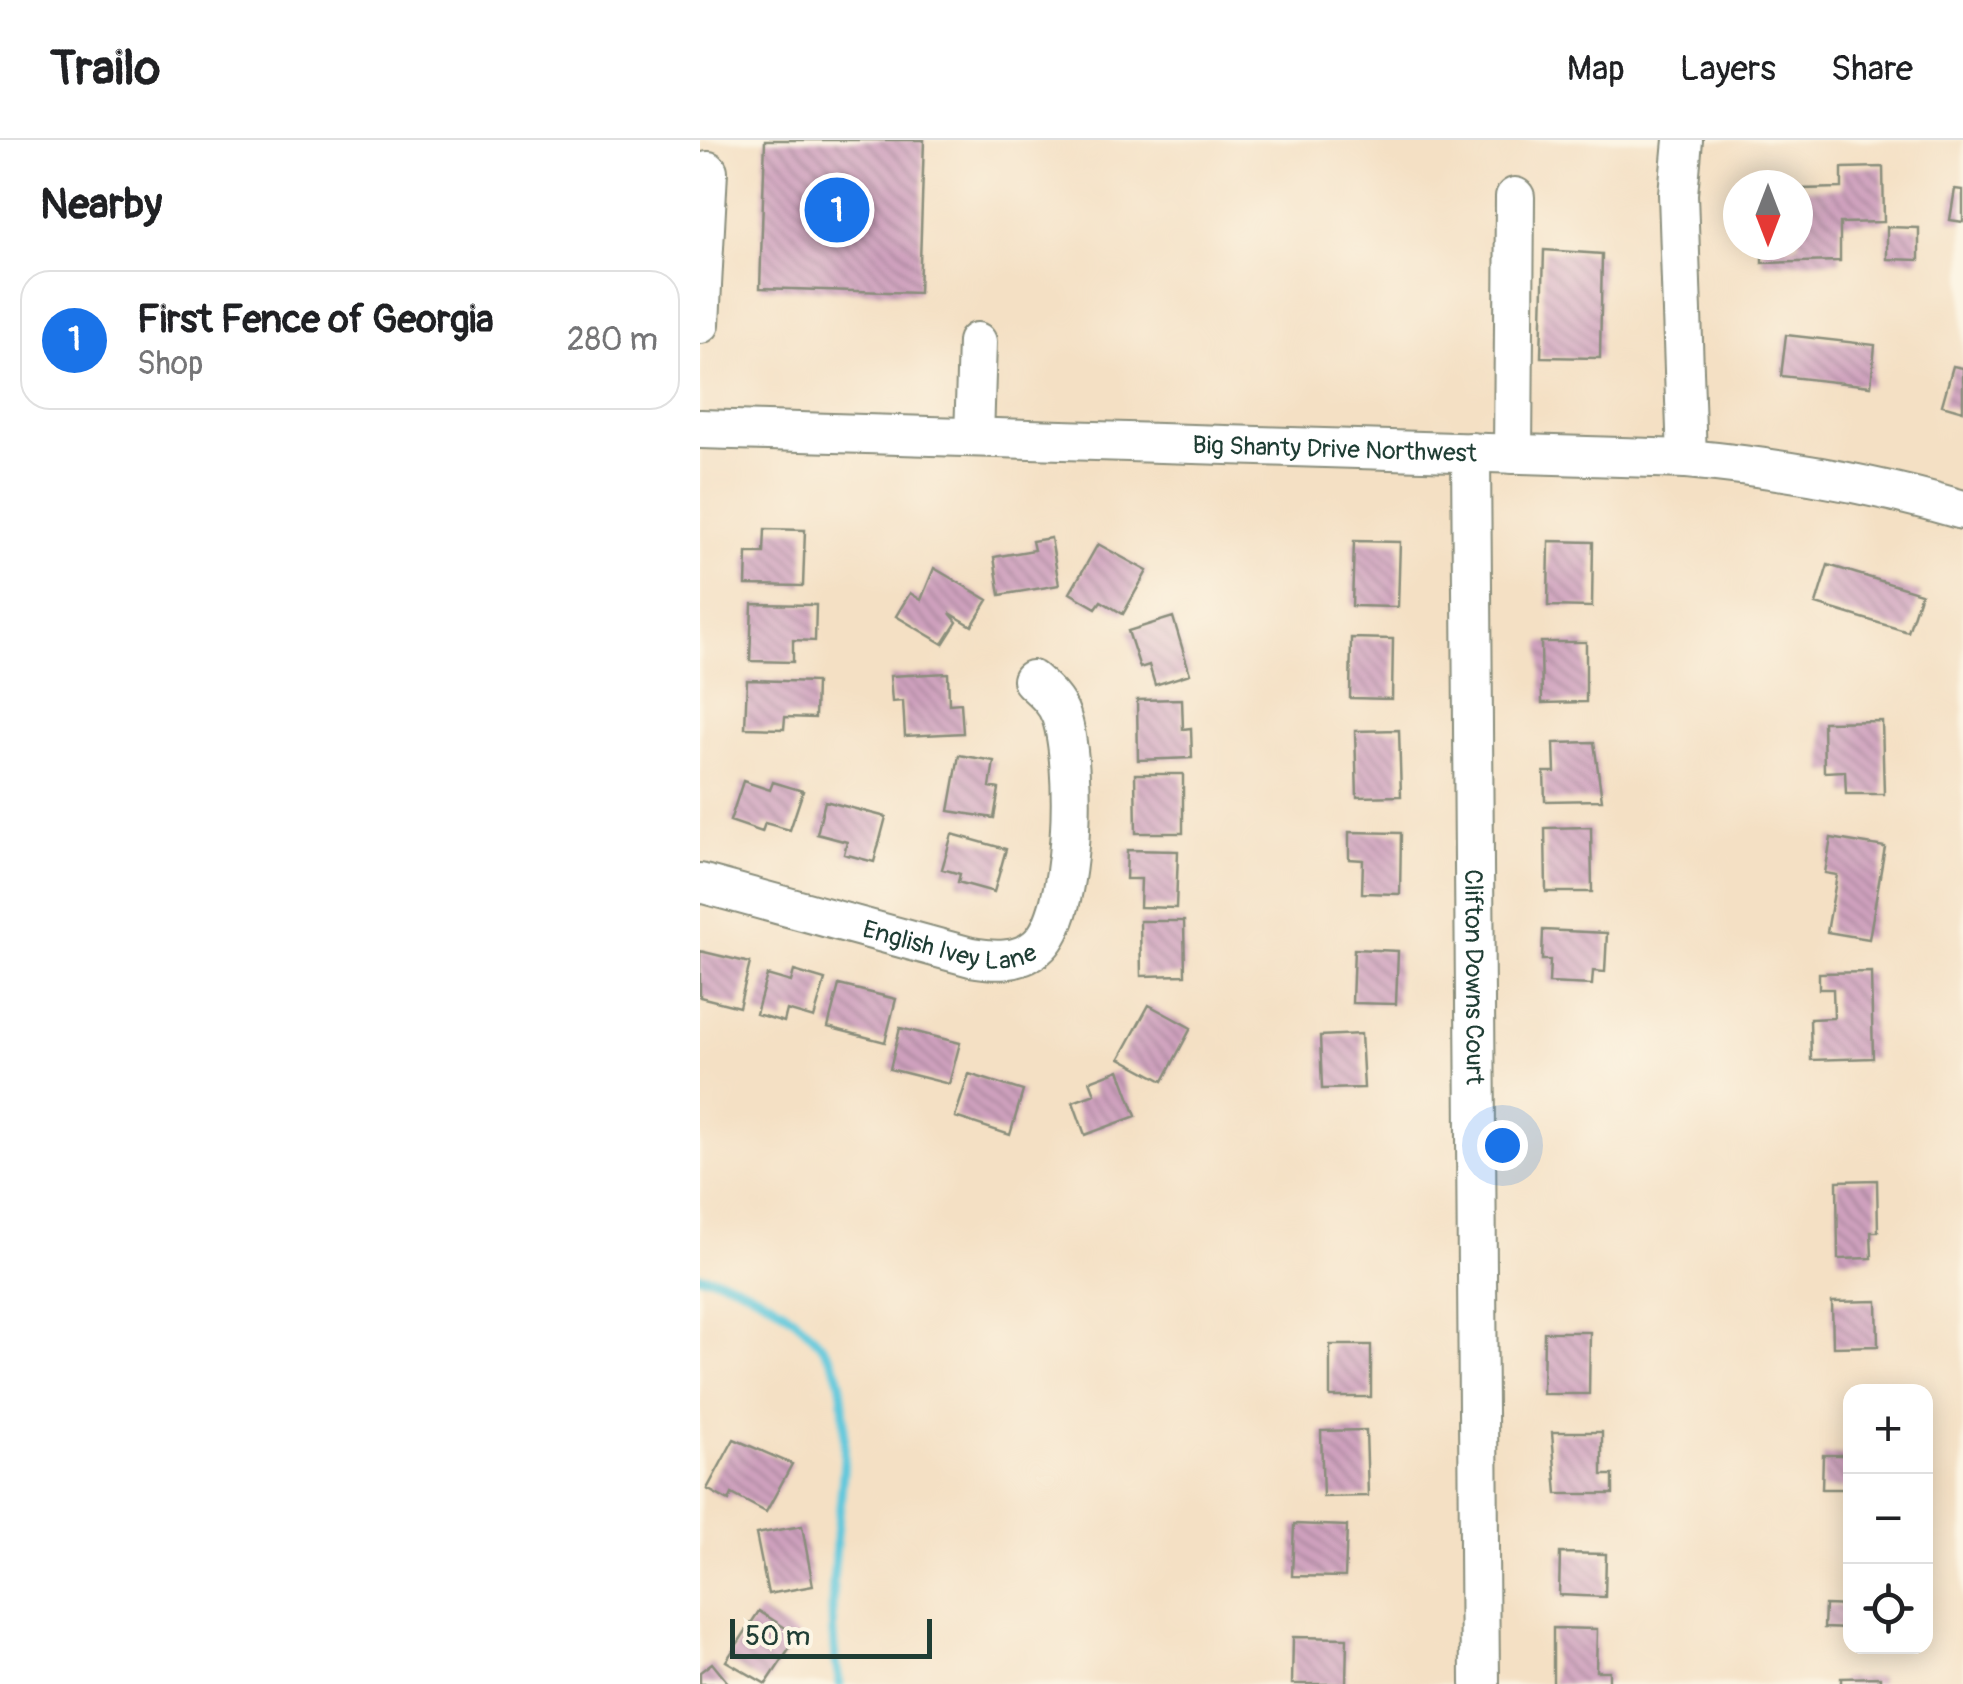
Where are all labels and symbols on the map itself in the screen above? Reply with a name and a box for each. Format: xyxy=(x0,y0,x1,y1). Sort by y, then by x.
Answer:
north arrow xyxy=(1723,170,1813,260)
pin: 1 xyxy=(804,172,870,248)
street label: Big Shanty Drive Northwest xyxy=(1192,430,1478,470)
street label: Clifton Downs Court xyxy=(1457,869,1490,1086)
street label: English Ivey Lane xyxy=(859,914,1043,977)
your location xyxy=(1477,1120,1528,1171)
scale bar xyxy=(730,1614,932,1658)

